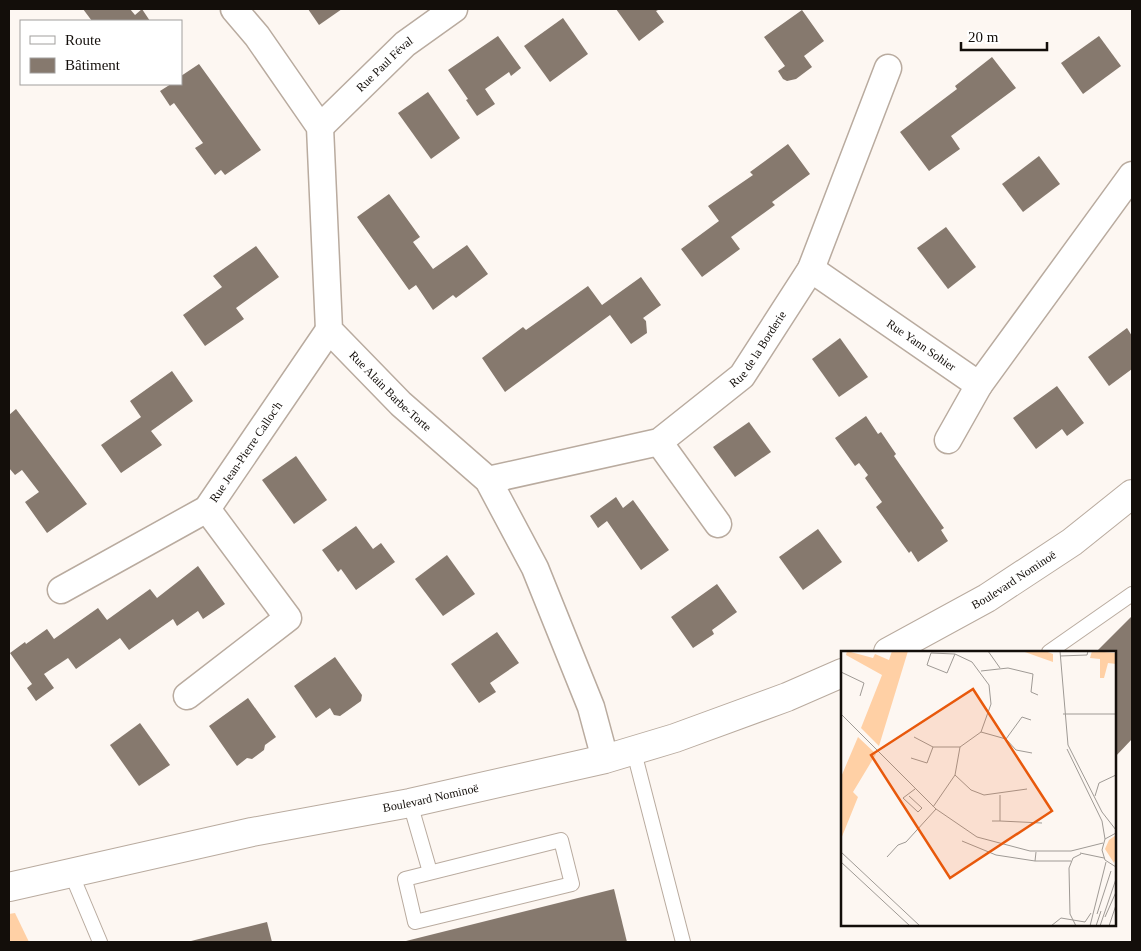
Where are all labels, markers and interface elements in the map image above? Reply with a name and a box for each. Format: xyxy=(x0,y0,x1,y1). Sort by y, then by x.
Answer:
legend xyxy=(20,20,182,85)
scale bar xyxy=(961,20,1047,52)
text: 20 m xyxy=(968,29,999,45)
text: Route xyxy=(65,32,101,48)
street label: Rue Paul Féval xyxy=(353,33,416,95)
text: Bâtiment xyxy=(65,57,121,73)
street label: Rue de la Borderie xyxy=(726,308,789,390)
street label: Rue Yann Sohier xyxy=(884,316,959,374)
street label: Rue Alain Barbe-Torte xyxy=(346,348,434,434)
street label: Rue Jean-Pierre Calloc'h xyxy=(207,399,285,505)
street label: Boulevard Nominoë xyxy=(969,548,1059,612)
inset map xyxy=(841,651,1116,926)
street label: Boulevard Nominoë xyxy=(382,781,480,815)

